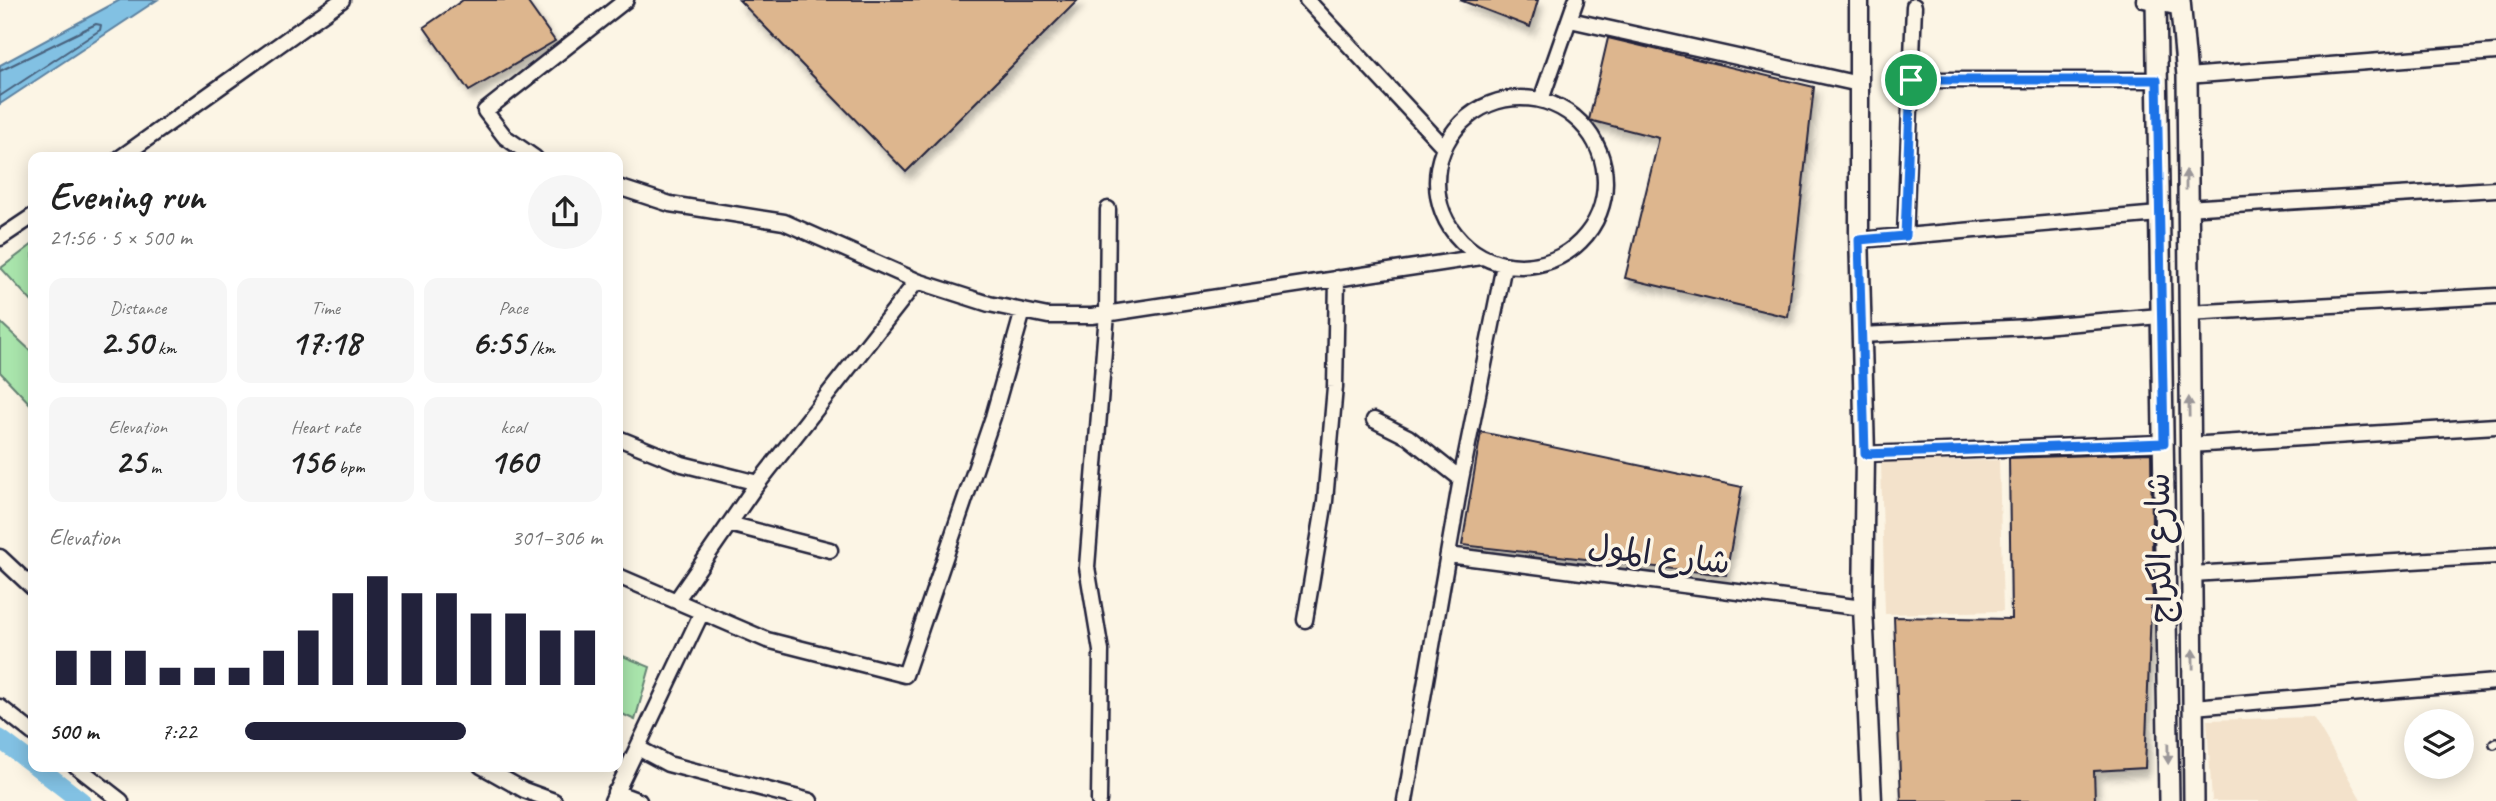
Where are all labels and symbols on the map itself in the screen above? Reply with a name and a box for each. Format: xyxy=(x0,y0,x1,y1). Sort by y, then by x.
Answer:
pin xyxy=(1881,50,1941,110)
one-way arrow xyxy=(2180,169,2192,191)
one-way arrow xyxy=(2183,396,2194,418)
street label: شارع الكراج xyxy=(2137,472,2183,624)
street label: شارع المول xyxy=(1585,524,1732,586)
one-way arrow xyxy=(2187,648,2198,670)
one-way arrow xyxy=(2163,743,2174,765)

